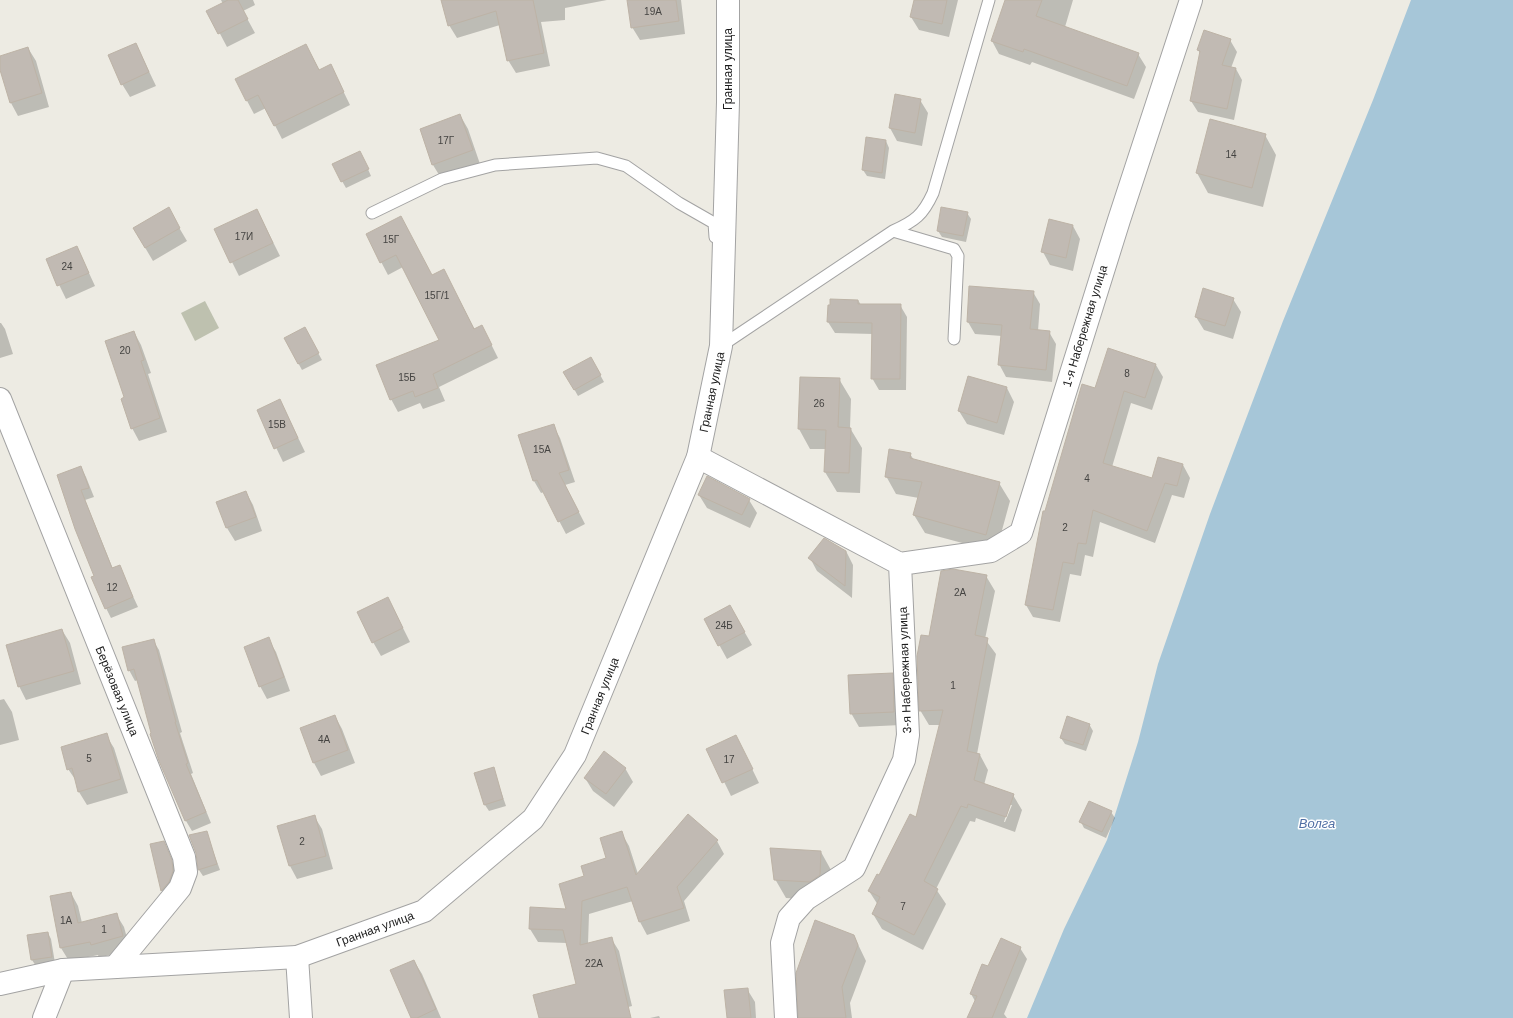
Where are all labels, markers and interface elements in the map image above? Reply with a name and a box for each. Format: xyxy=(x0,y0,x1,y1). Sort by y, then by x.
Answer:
house number: 19А xyxy=(644,6,662,17)
street label: Гранная улица xyxy=(721,28,735,110)
house number: 17Г xyxy=(438,135,455,146)
house number: 14 xyxy=(1225,149,1237,160)
house number: 17И xyxy=(235,231,253,242)
house number: 15Г xyxy=(383,234,400,245)
house number: 24 xyxy=(61,261,73,272)
street label: 1-я Набережная улица xyxy=(1060,263,1110,389)
house number: 15Г/1 xyxy=(425,290,450,301)
house number: 20 xyxy=(119,345,131,356)
street label: Гранная улица xyxy=(697,350,727,434)
house number: 8 xyxy=(1124,368,1130,379)
house number: 15Б xyxy=(398,372,416,383)
house number: 26 xyxy=(813,398,825,409)
house number: 15В xyxy=(268,419,286,430)
house number: 15А xyxy=(533,444,551,455)
house number: 4 xyxy=(1084,473,1090,484)
house number: 2 xyxy=(1062,522,1068,533)
house number: 12 xyxy=(106,582,118,593)
house number: 2А xyxy=(954,587,966,598)
street label: 3-я Набережная улица xyxy=(896,606,914,734)
house number: 24Б xyxy=(715,620,733,631)
street label: Берёзовая улица xyxy=(93,644,142,738)
street label: Гранная улица xyxy=(578,655,622,737)
house number: 1 xyxy=(950,680,956,691)
house number: 4А xyxy=(318,734,330,745)
house number: 5 xyxy=(86,753,92,764)
house number: 17 xyxy=(723,754,735,765)
water label: Волга xyxy=(1299,816,1335,831)
house number: 2 xyxy=(299,836,305,847)
house number: 7 xyxy=(900,901,906,912)
street label: Гранная улица xyxy=(334,908,416,950)
house number: 1А xyxy=(60,915,72,926)
house number: 1 xyxy=(101,924,107,935)
house number: 22А xyxy=(585,958,603,969)

